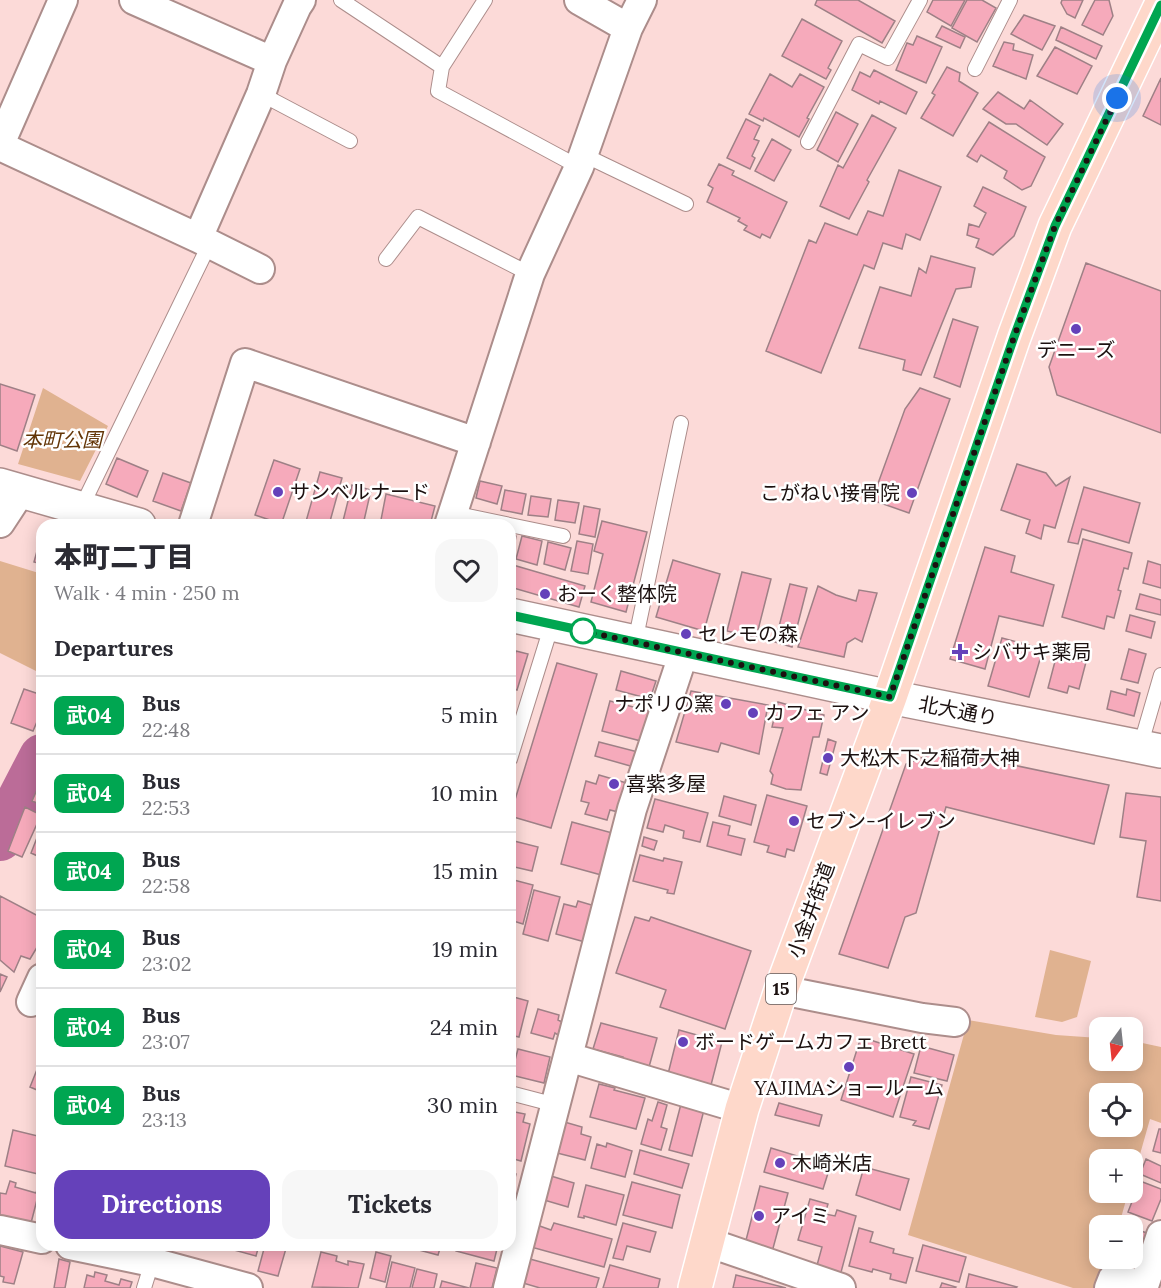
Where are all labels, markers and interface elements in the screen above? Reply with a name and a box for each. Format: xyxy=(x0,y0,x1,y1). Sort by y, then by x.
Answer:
your location xyxy=(1102,83,1132,113)
marker: デニーズ xyxy=(1069,322,1083,336)
place label: デニーズ xyxy=(1037,337,1116,362)
park label: 本町公園 xyxy=(22,427,105,452)
place label: サンベルナード xyxy=(290,479,430,504)
place label: こがねい接骨院 xyxy=(760,480,900,505)
marker: サンベルナード xyxy=(271,485,285,499)
marker: こがねい接骨院 xyxy=(905,486,919,500)
text: 本町二丁目 xyxy=(54,539,194,575)
button: heart xyxy=(435,539,498,602)
text: Walk · 4 min · 250 m xyxy=(54,580,240,605)
place label: おーく整体院 xyxy=(557,581,677,606)
marker: おーく整体院 xyxy=(538,587,552,601)
unlabelled marker xyxy=(570,618,596,644)
place label: セレモの森 xyxy=(698,621,798,646)
marker: セレモの森 xyxy=(679,627,693,641)
text: Departures xyxy=(54,634,173,662)
place label: シバサキ薬局 xyxy=(972,639,1091,664)
marker: シバサキ薬局 xyxy=(953,645,967,659)
text: Bus xyxy=(142,689,180,717)
place label: ナポリの窯 xyxy=(614,691,714,716)
street label: 北大通り xyxy=(916,691,1000,730)
marker: ナポリの窯 xyxy=(719,697,733,711)
place label: カフェ アン xyxy=(765,700,869,725)
text: 5 min xyxy=(441,701,498,729)
text: 武04 xyxy=(66,702,112,729)
marker: カフェ アン xyxy=(746,706,760,720)
text: 22:48 xyxy=(142,717,190,742)
place label: 大松木下之稲荷大神 xyxy=(840,745,1020,770)
marker: 大松木下之稲荷大神 xyxy=(821,751,835,765)
text: Bus xyxy=(142,767,180,795)
place label: 喜紫多屋 xyxy=(626,771,706,796)
marker: 喜紫多屋 xyxy=(607,777,621,791)
text: 10 min xyxy=(431,779,498,807)
text: 武04 xyxy=(66,780,112,807)
text: 22:53 xyxy=(142,795,190,820)
place label: セブン-イレブン xyxy=(806,808,956,833)
marker: セブン-イレブン xyxy=(787,814,801,828)
text: Bus xyxy=(142,845,180,873)
text: 15 min xyxy=(433,857,498,885)
text: 武04 xyxy=(66,858,112,885)
street label: 小金井街道 xyxy=(782,859,839,961)
text: 22:58 xyxy=(142,873,190,898)
text: Bus xyxy=(142,923,180,951)
text: 19 min xyxy=(432,935,498,963)
text: 武04 xyxy=(66,936,112,963)
text: 23:02 xyxy=(142,951,191,976)
road number: 15 xyxy=(766,974,796,1004)
text: Bus xyxy=(142,1001,180,1029)
text: 24 min xyxy=(430,1013,498,1041)
text: 武04 xyxy=(66,1014,112,1041)
north arrow xyxy=(1089,1017,1143,1071)
map controls xyxy=(1089,1017,1143,1269)
text: 23:07 xyxy=(142,1029,190,1054)
place label: ボードゲームカフェ Brett xyxy=(695,1029,927,1054)
marker: ボードゲームカフェ Brett xyxy=(676,1035,690,1049)
marker: YAJIMAショールーム xyxy=(842,1060,856,1074)
place label: YAJIMAショールーム xyxy=(753,1075,944,1100)
text: Bus xyxy=(142,1079,180,1107)
button: locate xyxy=(1089,1083,1143,1137)
text: 30 min xyxy=(427,1091,498,1119)
text: 武04 xyxy=(66,1092,112,1119)
text: 23:13 xyxy=(142,1107,187,1132)
button: + xyxy=(1089,1149,1143,1203)
place label: 木崎米店 xyxy=(792,1150,872,1175)
marker: 木崎米店 xyxy=(773,1156,787,1170)
button: Directions xyxy=(54,1170,270,1239)
button: Tickets xyxy=(282,1170,498,1239)
place label: アイミ xyxy=(771,1203,830,1228)
marker: アイミ xyxy=(752,1209,766,1223)
button: − xyxy=(1089,1215,1143,1269)

